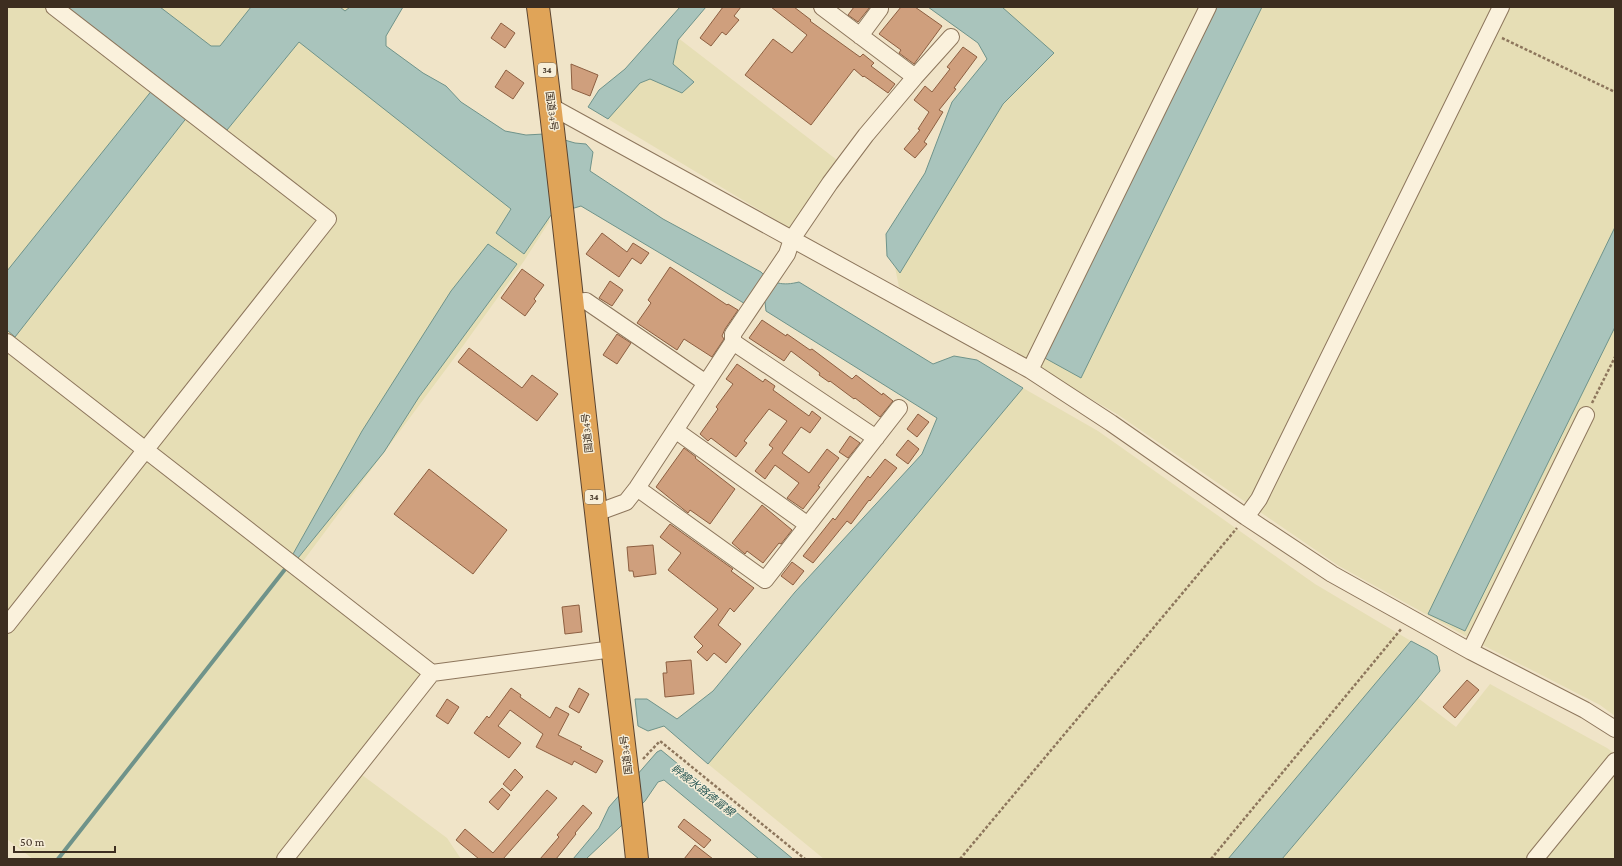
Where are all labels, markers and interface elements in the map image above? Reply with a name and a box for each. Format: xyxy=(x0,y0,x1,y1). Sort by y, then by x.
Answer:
road number: 34 xyxy=(538,63,556,77)
street label: 国道34号 xyxy=(544,91,560,131)
street label: 国道34号 xyxy=(579,413,595,453)
road number: 34 xyxy=(585,490,603,504)
street label: 国道34号 xyxy=(618,735,634,775)
water label: 幹線水路徳富線 xyxy=(669,762,739,820)
scale bar xyxy=(14,828,115,854)
text: 50 m xyxy=(20,835,45,849)

